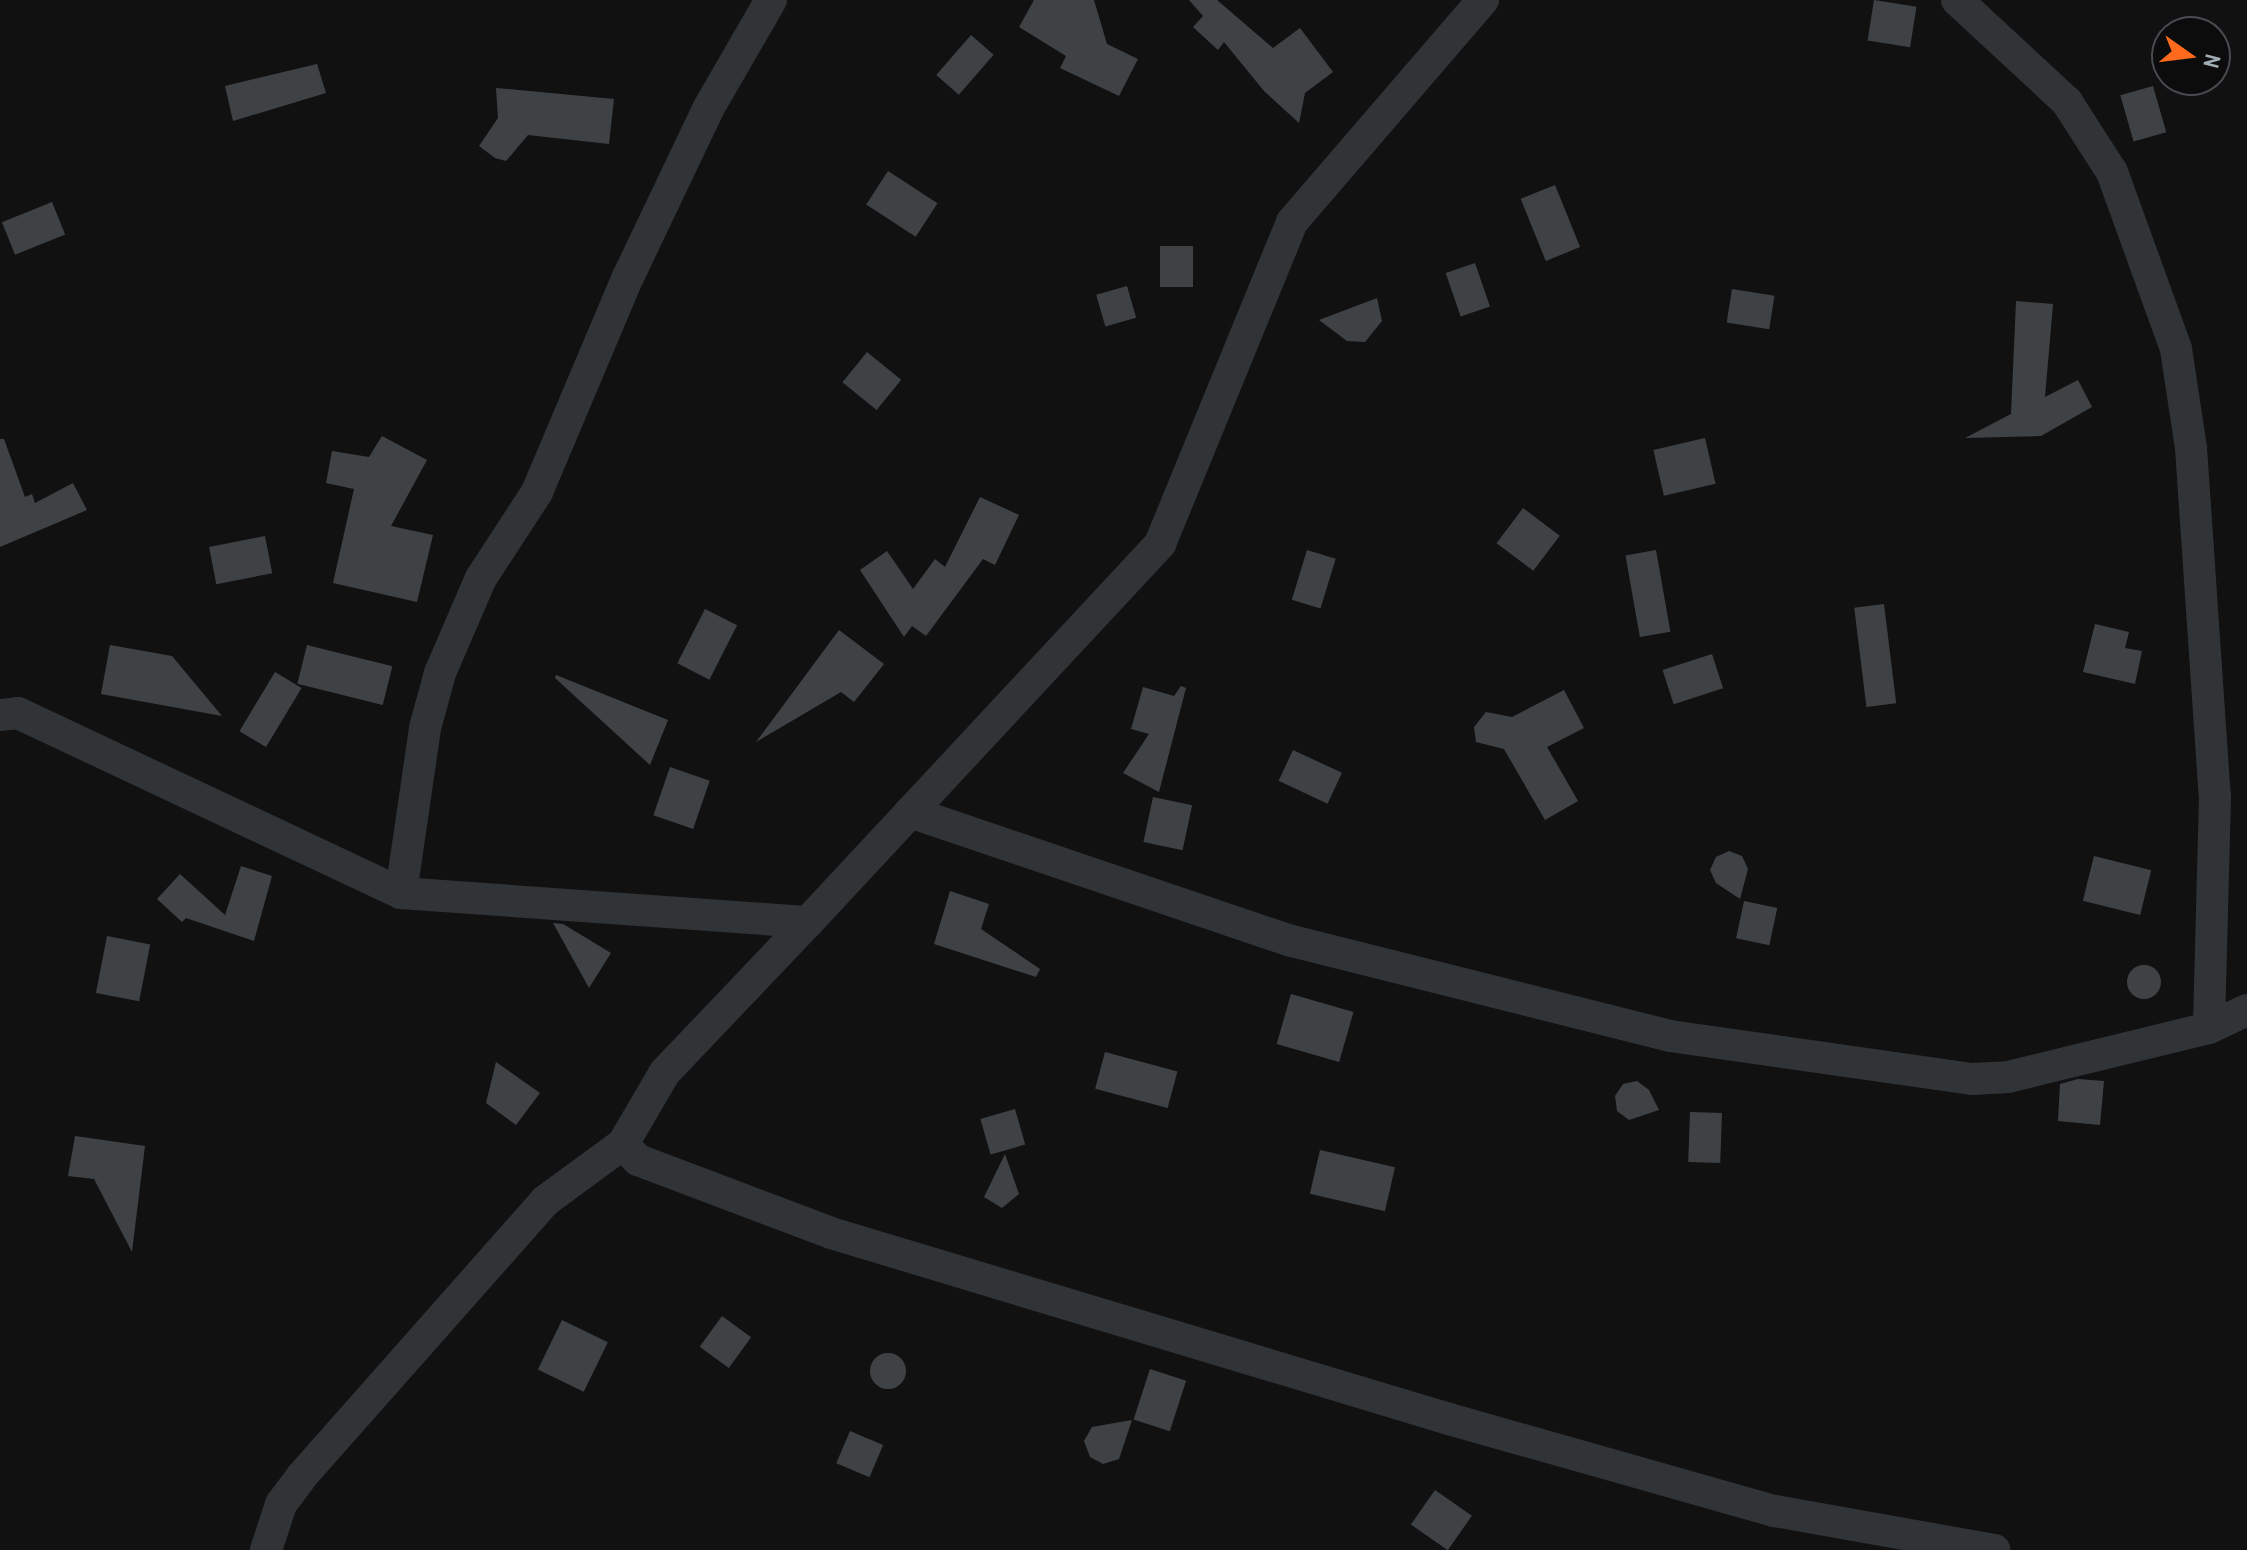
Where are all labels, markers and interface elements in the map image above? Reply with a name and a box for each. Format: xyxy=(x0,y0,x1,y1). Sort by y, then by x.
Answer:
north arrow xyxy=(2151,16,2231,96)
text: N xyxy=(2196,51,2228,71)

